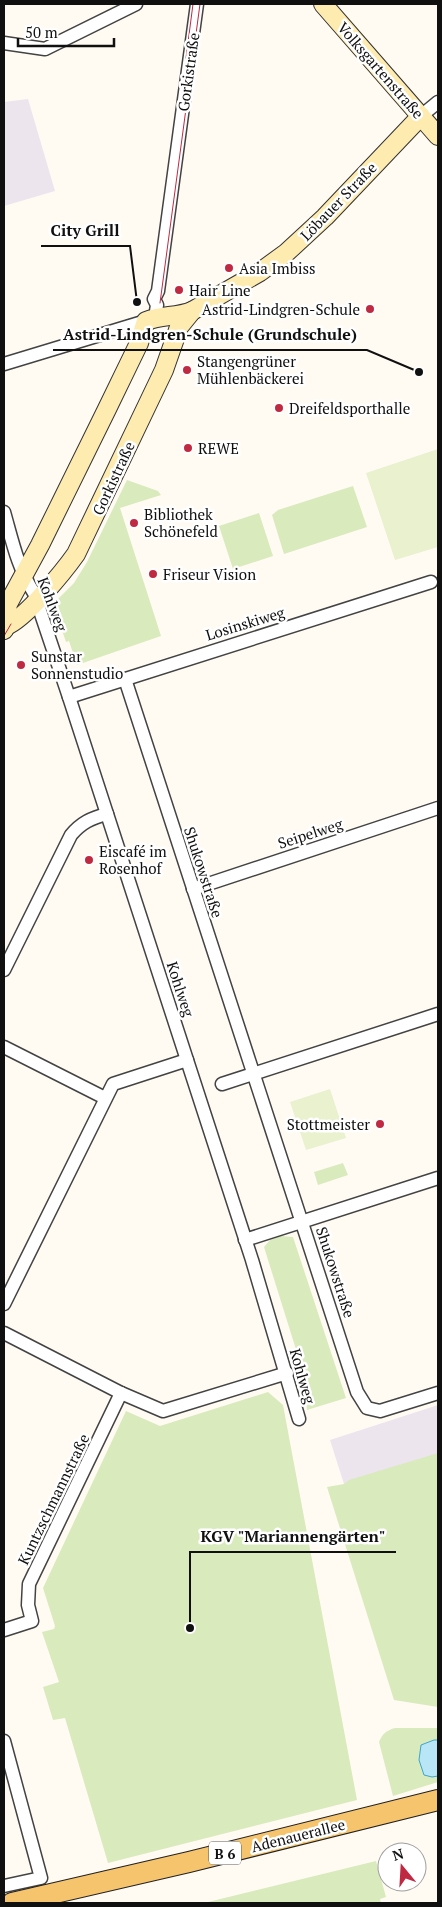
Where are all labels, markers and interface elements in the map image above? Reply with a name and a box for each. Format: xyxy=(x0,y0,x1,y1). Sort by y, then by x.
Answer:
scale bar xyxy=(18,15,114,47)
street label: Volksgartenstraße xyxy=(334,18,428,122)
text: 50 m xyxy=(25,22,58,42)
street label: Gorkistraße xyxy=(173,31,203,113)
street label: Löbauer Straße xyxy=(295,157,381,245)
callout: City Grill xyxy=(41,215,130,246)
text: City Grill xyxy=(51,219,119,241)
place label: Asia Imbiss xyxy=(239,258,315,278)
marker: Asia Imbiss xyxy=(223,262,235,274)
place label: Hair Line xyxy=(189,280,251,300)
marker: Hair Line xyxy=(173,284,185,296)
place label: Astrid-Lindgren-Schule xyxy=(202,299,360,319)
marker: Astrid-Lindgren-Schule xyxy=(364,303,376,315)
callout: Astrid-Lindgren-Schule (Grundschule) xyxy=(53,319,367,350)
text: Astrid-Lindgren-Schule (Grundschule) xyxy=(63,323,357,345)
place label: Stangengrüner Mühlenbäckerei xyxy=(197,351,304,388)
marker: Stangengrüner Mühlenbäckerei xyxy=(181,364,193,376)
place label: Dreifeldsporthalle xyxy=(289,398,410,418)
marker: Dreifeldsporthalle xyxy=(273,402,285,414)
street label: Gorkistraße xyxy=(87,438,139,518)
place label: REWE xyxy=(198,438,239,458)
marker: REWE xyxy=(182,442,194,454)
place label: Bibliothek Schönefeld xyxy=(144,504,218,541)
marker: Bibliothek Schönefeld xyxy=(128,517,140,529)
place label: Friseur Vision xyxy=(163,564,256,584)
marker: Friseur Vision xyxy=(147,568,159,580)
street label: Kohlweg xyxy=(33,574,73,635)
street label: Losinskiweg xyxy=(203,601,288,644)
place label: Sunstar Sonnenstudio xyxy=(31,646,123,683)
marker: Sunstar Sonnenstudio xyxy=(15,659,27,671)
street label: Seipelweg xyxy=(275,813,346,853)
street label: Shukowstraße xyxy=(180,824,228,920)
place label: Eiscafé im Rosenhof xyxy=(99,841,167,878)
marker: Eiscafé im Rosenhof xyxy=(83,854,95,866)
street label: Kohlweg xyxy=(163,959,200,1020)
place label: Stottmeister xyxy=(287,1114,370,1134)
marker: Stottmeister xyxy=(374,1118,386,1130)
street label: Shukowstraße xyxy=(312,1224,360,1320)
street label: Kohlweg xyxy=(286,1346,321,1407)
street label: Kuntzschmannstraße xyxy=(13,1430,93,1568)
callout: KGV "Mariannengärten" xyxy=(190,1521,396,1552)
text: KGV "Mariannengärten" xyxy=(200,1525,386,1547)
street label: Adenauerallee xyxy=(249,1814,347,1856)
road number: B 6 xyxy=(209,1842,241,1865)
north arrow xyxy=(377,1842,427,1892)
text: N xyxy=(390,1843,406,1865)

